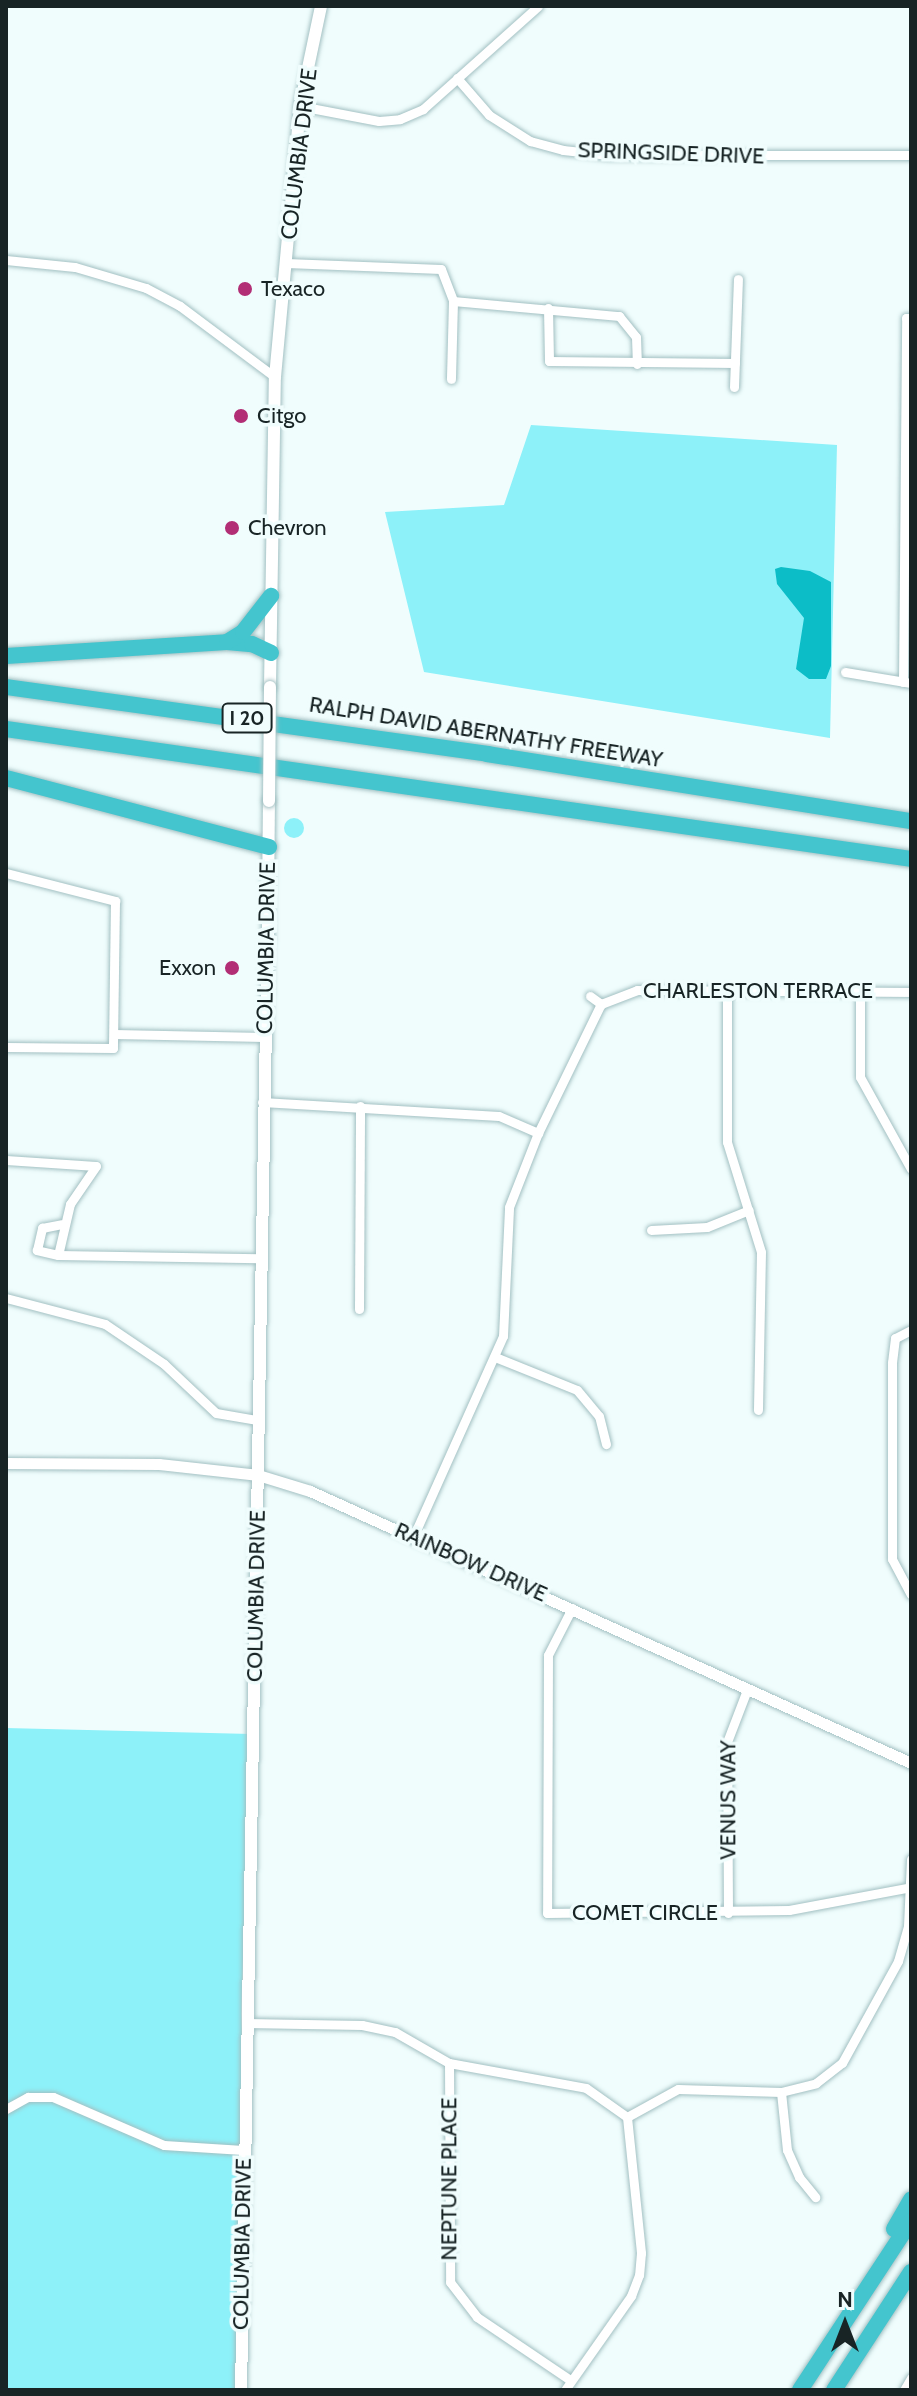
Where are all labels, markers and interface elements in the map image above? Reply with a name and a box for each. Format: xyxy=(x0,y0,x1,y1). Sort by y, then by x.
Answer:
street label: COLUMBIA DRIVE xyxy=(275,67,323,241)
street label: SPRINGSIDE DRIVE xyxy=(577,137,765,169)
place label: Texaco xyxy=(261,276,325,302)
marker: Texaco xyxy=(236,280,254,298)
place label: Citgo xyxy=(257,403,306,429)
marker: Citgo xyxy=(232,407,250,425)
place label: Chevron xyxy=(248,515,327,541)
marker: Chevron xyxy=(223,519,241,537)
street label: RALPH DAVID ABERNATHY FREEWAY xyxy=(307,691,665,773)
road number: I 20 xyxy=(221,702,273,734)
street label: COLUMBIA DRIVE xyxy=(251,862,281,1034)
place label: Exxon xyxy=(159,955,216,981)
marker: Exxon xyxy=(223,959,241,977)
street label: CHARLESTON TERRACE xyxy=(643,978,873,1004)
street label: COLUMBIA DRIVE xyxy=(241,1510,271,1682)
street label: RAINBOW DRIVE xyxy=(391,1517,551,1607)
street label: VENUS WAY xyxy=(715,1740,741,1860)
street label: COMET CIRCLE xyxy=(572,1900,718,1926)
street label: NEPTUNE PLACE xyxy=(436,2097,462,2261)
street label: COLUMBIA DRIVE xyxy=(227,2158,257,2330)
north arrow xyxy=(805,2284,885,2364)
text: N xyxy=(837,2286,853,2313)

